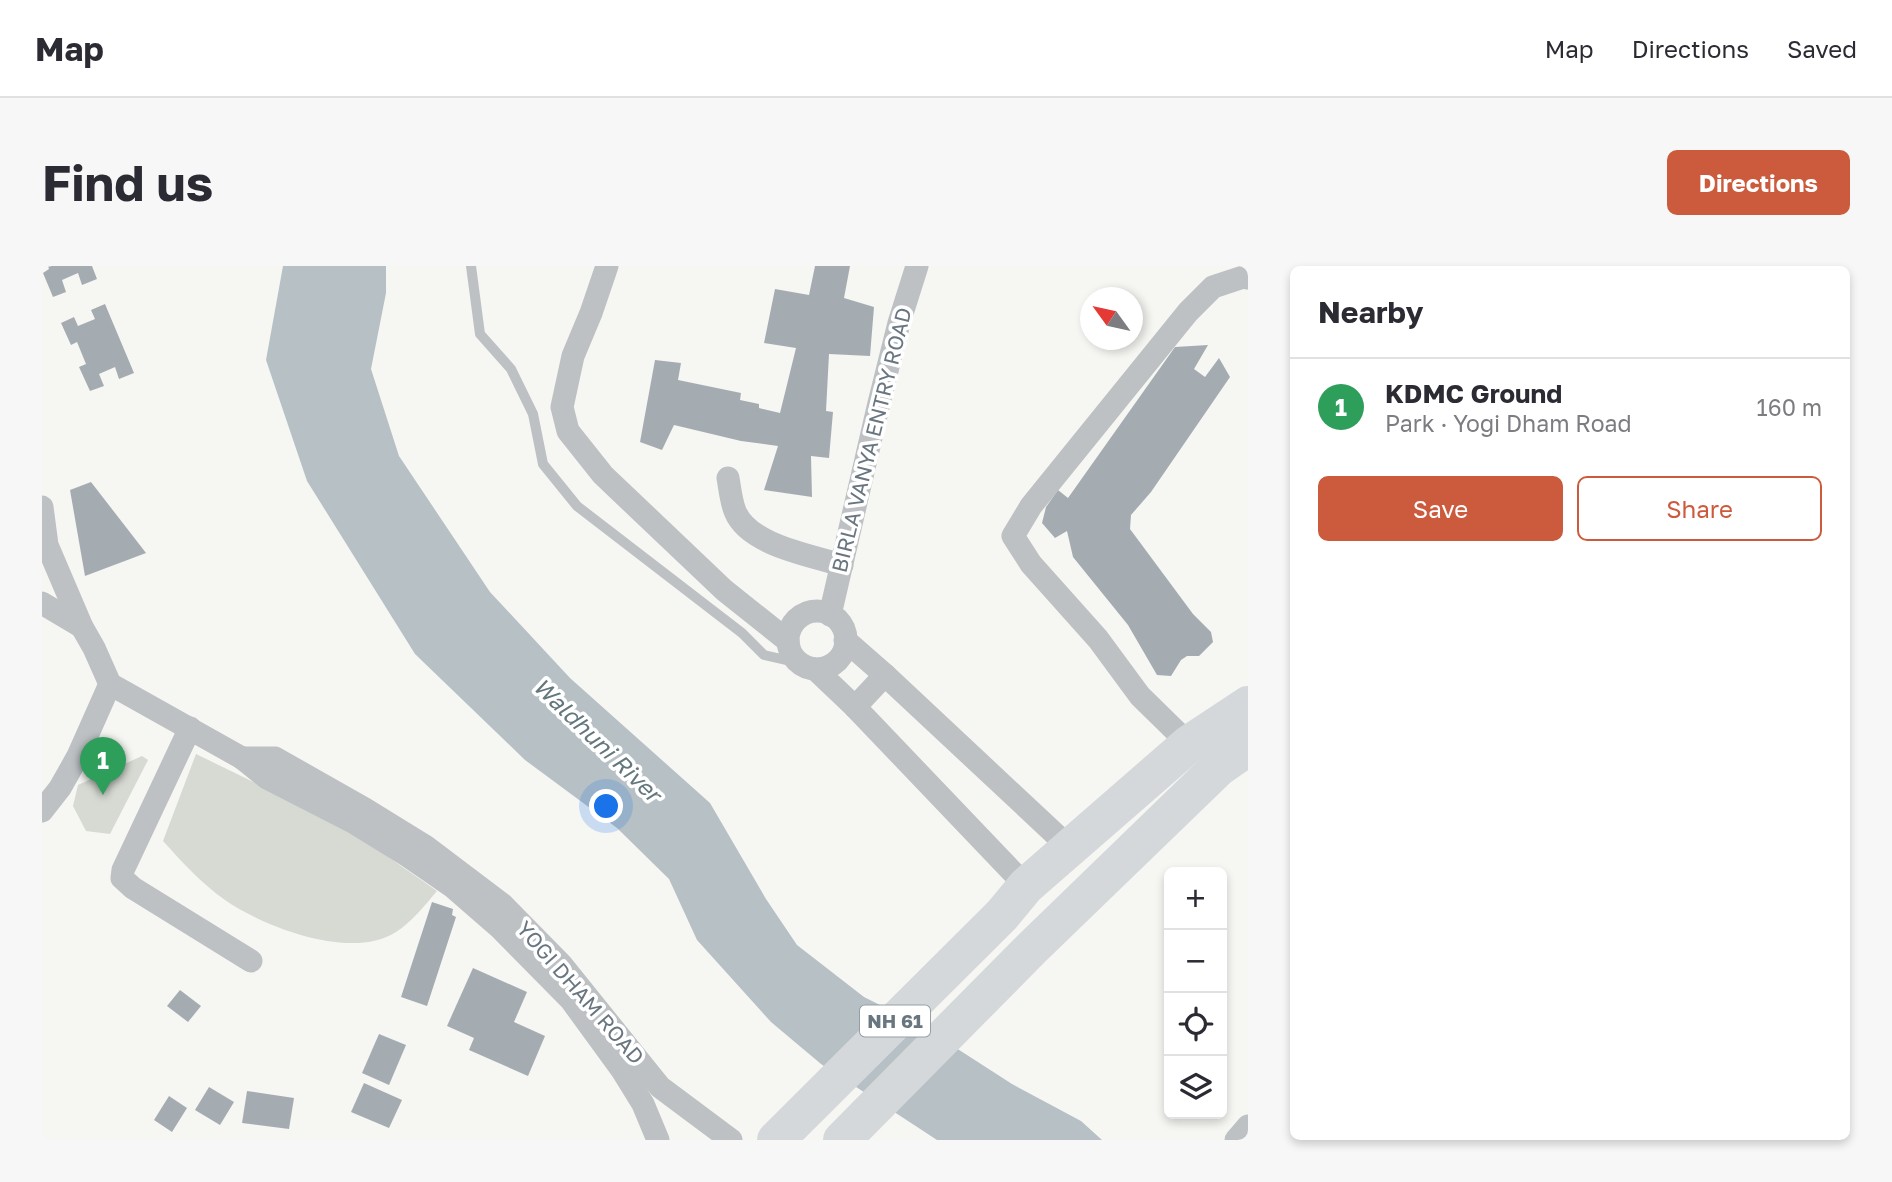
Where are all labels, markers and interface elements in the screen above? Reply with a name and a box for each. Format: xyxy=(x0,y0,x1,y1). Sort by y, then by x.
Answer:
text: Map xyxy=(35,29,104,68)
text: Map xyxy=(1545,34,1594,63)
text: Directions xyxy=(1632,34,1749,63)
text: Saved xyxy=(1787,34,1857,63)
button: Directions xyxy=(1667,150,1850,215)
text: Find us xyxy=(42,153,213,212)
north arrow xyxy=(1080,287,1143,350)
text: Nearby xyxy=(1318,294,1423,330)
street label: BIRLA VANYA ENTRY ROAD xyxy=(826,305,917,575)
text: KDMC Ground xyxy=(1385,378,1562,409)
text: 1 xyxy=(1335,393,1347,421)
text: 160 m xyxy=(1757,393,1822,421)
text: Park · Yogi Dham Road xyxy=(1385,409,1632,437)
button: Save xyxy=(1318,476,1563,541)
button: Share xyxy=(1577,476,1822,541)
water label: Waldhuni River xyxy=(528,672,669,809)
pin: 1 xyxy=(80,737,126,795)
your location xyxy=(589,789,623,823)
map controls xyxy=(1164,867,1227,1119)
button: + xyxy=(1164,867,1227,930)
street label: YOGI DHAM ROAD xyxy=(511,915,650,1069)
button: − xyxy=(1164,930,1227,993)
button: locate xyxy=(1164,993,1227,1056)
road number: NH 61 xyxy=(860,1006,930,1036)
button: layers xyxy=(1164,1056,1227,1119)

